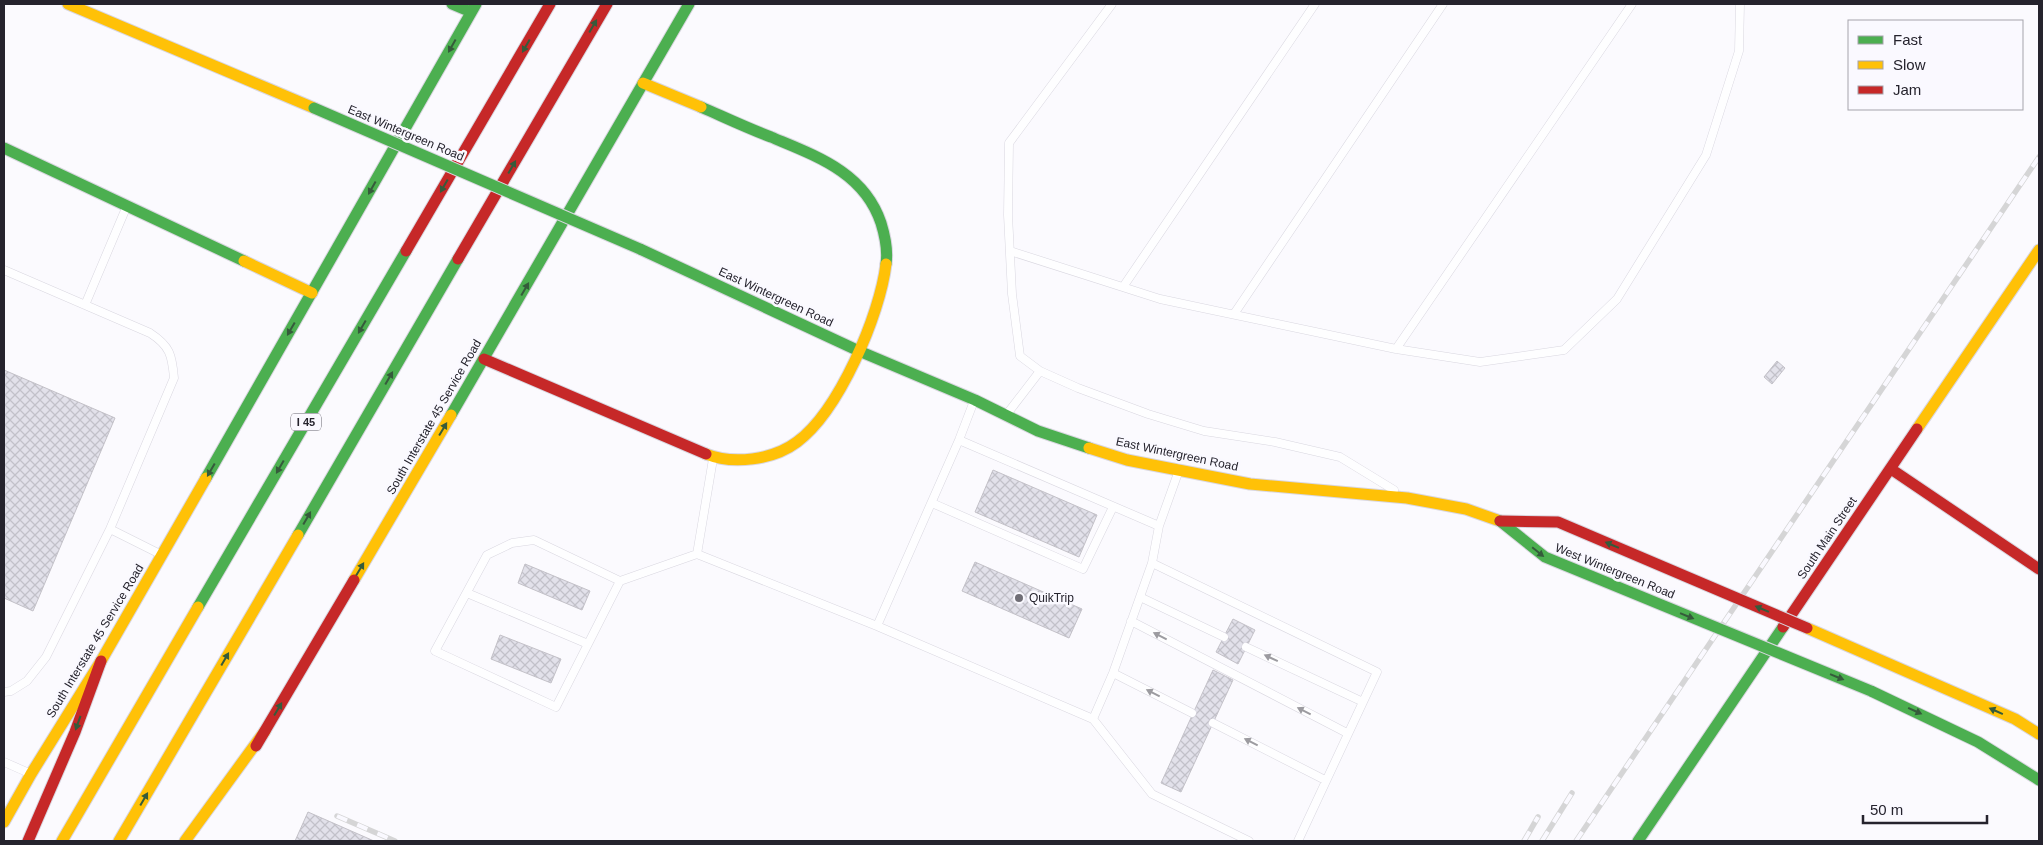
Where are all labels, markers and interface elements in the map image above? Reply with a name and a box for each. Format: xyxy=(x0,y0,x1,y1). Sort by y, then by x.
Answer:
one-way arrow xyxy=(589,20,598,33)
legend xyxy=(1848,20,2023,110)
text: Fast xyxy=(1893,31,1923,48)
one-way arrow xyxy=(447,39,456,53)
one-way arrow xyxy=(521,39,530,52)
text: Slow xyxy=(1893,56,1926,73)
text: Jam xyxy=(1893,81,1921,98)
street label: East Wintergreen Road xyxy=(346,102,466,164)
one-way arrow xyxy=(507,160,516,173)
one-way arrow xyxy=(439,180,448,193)
one-way arrow xyxy=(367,181,376,194)
street label: East Wintergreen Road xyxy=(717,264,835,330)
one-way arrow xyxy=(521,282,529,296)
one-way arrow xyxy=(358,319,366,334)
one-way arrow xyxy=(287,322,296,335)
street label: South Interstate 45 Service Road xyxy=(384,337,484,497)
one-way arrow xyxy=(384,371,393,384)
road number: I 45 xyxy=(291,414,321,431)
one-way arrow xyxy=(439,423,448,436)
street label: East Wintergreen Road xyxy=(1115,434,1239,474)
one-way arrow xyxy=(276,461,285,474)
one-way arrow xyxy=(206,463,215,476)
street label: South Main Street xyxy=(1794,494,1860,582)
one-way arrow xyxy=(303,511,311,526)
street label: West Wintergreen Road xyxy=(1553,541,1677,601)
one-way arrow xyxy=(1605,541,1619,549)
one-way arrow xyxy=(1531,546,1544,557)
street label: South Interstate 45 Service Road xyxy=(43,562,147,720)
one-way arrow xyxy=(356,563,365,576)
place label: QuikTrip xyxy=(1029,591,1074,605)
marker: QuikTrip xyxy=(1013,592,1025,604)
one-way arrow xyxy=(1755,605,1769,613)
one-way arrow xyxy=(1680,612,1694,620)
one-way arrow xyxy=(1153,632,1167,640)
one-way arrow xyxy=(221,652,230,665)
one-way arrow xyxy=(1264,654,1278,662)
one-way arrow xyxy=(1830,674,1844,682)
one-way arrow xyxy=(1145,689,1160,697)
one-way arrow xyxy=(273,703,282,716)
one-way arrow xyxy=(1989,706,2003,714)
one-way arrow xyxy=(1297,707,1311,715)
one-way arrow xyxy=(1908,708,1922,716)
one-way arrow xyxy=(74,716,82,731)
one-way arrow xyxy=(1243,738,1258,746)
scale bar xyxy=(1863,792,1987,824)
one-way arrow xyxy=(139,793,148,806)
text: 50 m xyxy=(1870,801,1903,818)

